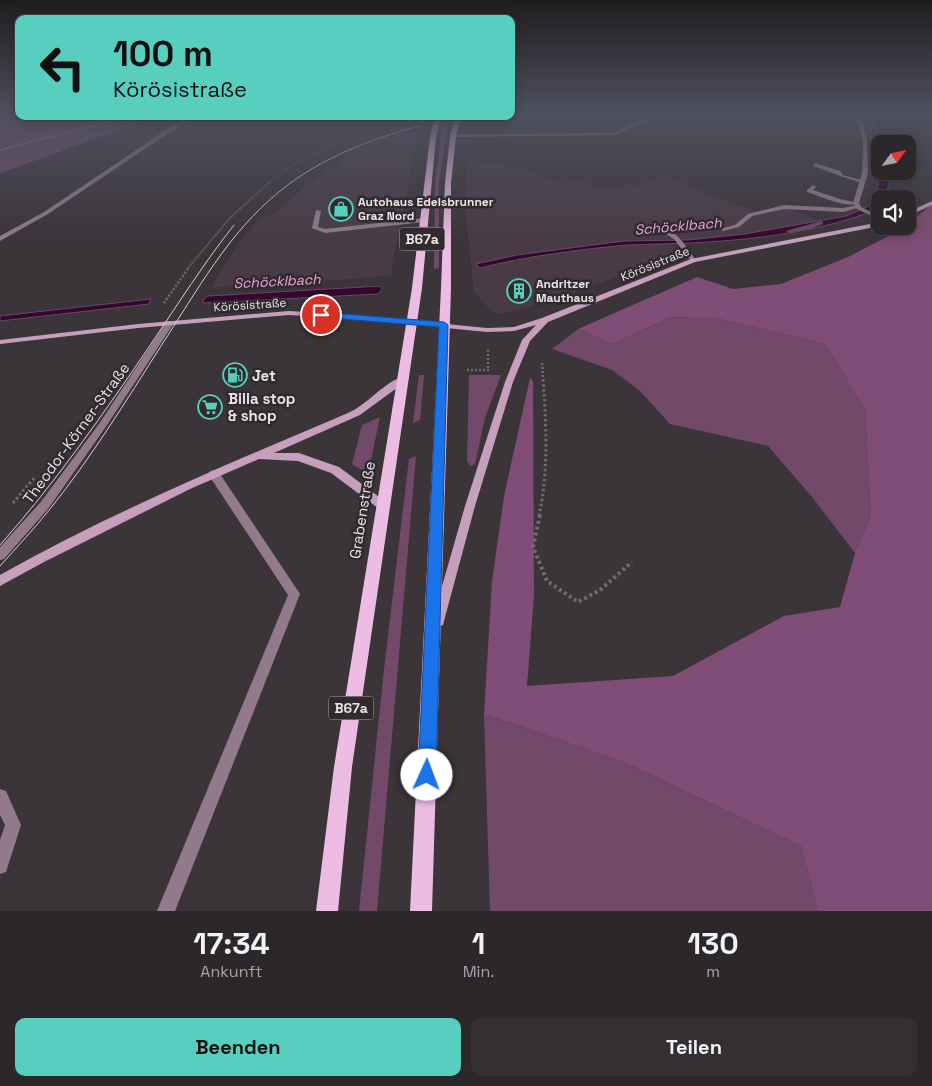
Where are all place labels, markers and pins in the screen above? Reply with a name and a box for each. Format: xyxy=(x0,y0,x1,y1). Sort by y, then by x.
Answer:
place label: Autohaus Edelsbrunner Graz Nord xyxy=(358,194,494,224)
shop icon: Autohaus Edelsbrunner Graz Nord xyxy=(328,196,354,222)
place label: Andritzer Mauthaus xyxy=(536,276,594,306)
building icon: Andritzer Mauthaus xyxy=(506,278,532,304)
pin xyxy=(300,294,342,336)
fuel station icon: Jet xyxy=(222,362,248,388)
place label: Jet xyxy=(252,366,276,385)
place label: Billa stop & shop xyxy=(228,389,295,425)
supermarket icon: Billa stop & shop xyxy=(197,394,223,420)

